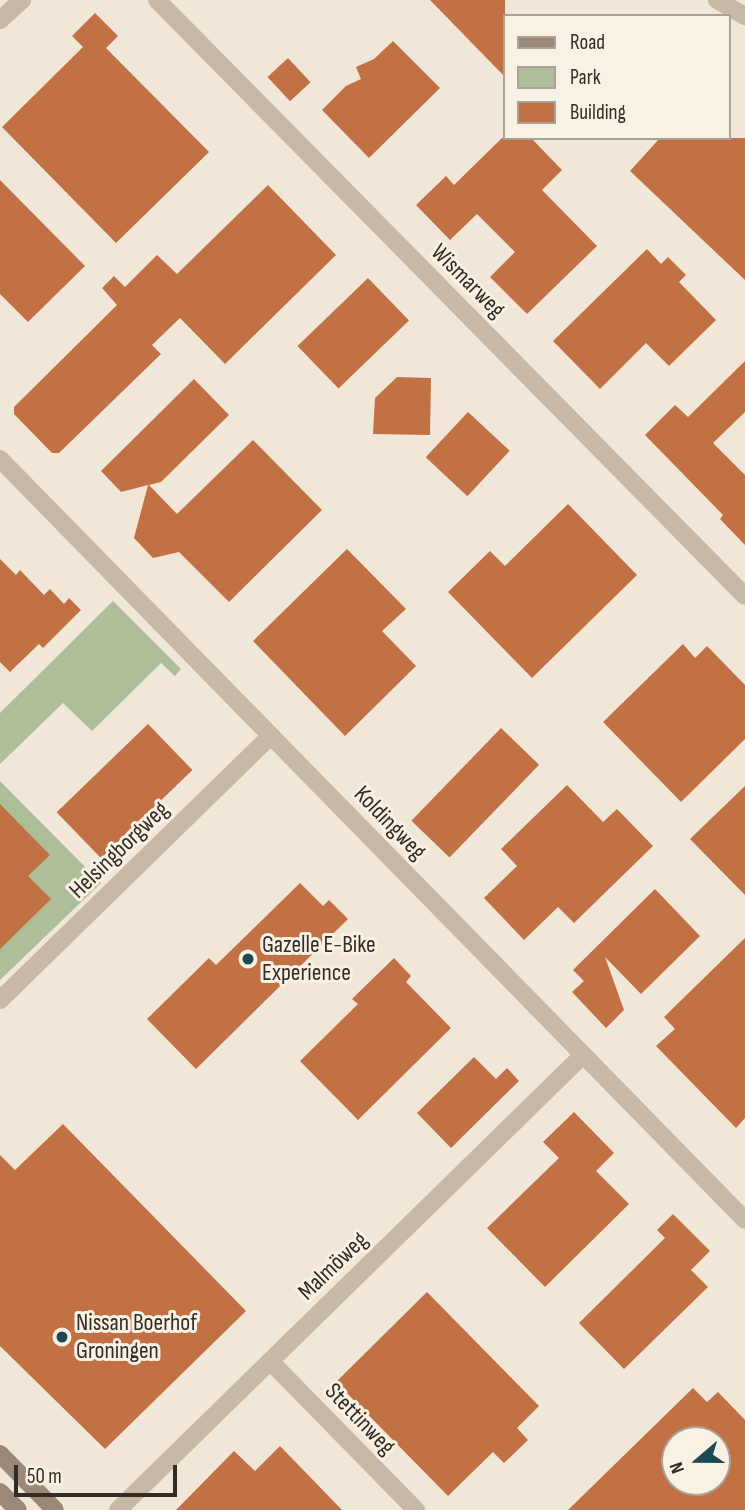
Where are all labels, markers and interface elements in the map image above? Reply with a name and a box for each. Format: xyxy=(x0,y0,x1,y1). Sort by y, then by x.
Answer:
legend xyxy=(504,14,731,140)
text: Road xyxy=(570,30,605,55)
text: Park xyxy=(570,65,601,90)
text: Building xyxy=(570,100,626,125)
street label: Wismarweg xyxy=(425,238,511,324)
street label: Koldingweg xyxy=(348,780,432,866)
street label: Helsingborgweg xyxy=(63,795,175,905)
place label: Gazelle E-Bike Experience xyxy=(262,931,376,987)
marker: Gazelle E-Bike Experience xyxy=(240,951,256,967)
street label: Malmöweg xyxy=(292,1226,374,1306)
place label: Nissan Boerhof Groningen xyxy=(76,1309,197,1365)
marker: Nissan Boerhof Groningen xyxy=(54,1329,70,1345)
street label: Stettinweg xyxy=(319,1377,401,1461)
north arrow xyxy=(661,1426,731,1496)
scale bar xyxy=(18,1450,180,1494)
text: N xyxy=(665,1459,690,1476)
text: 50 m xyxy=(27,1464,62,1489)

